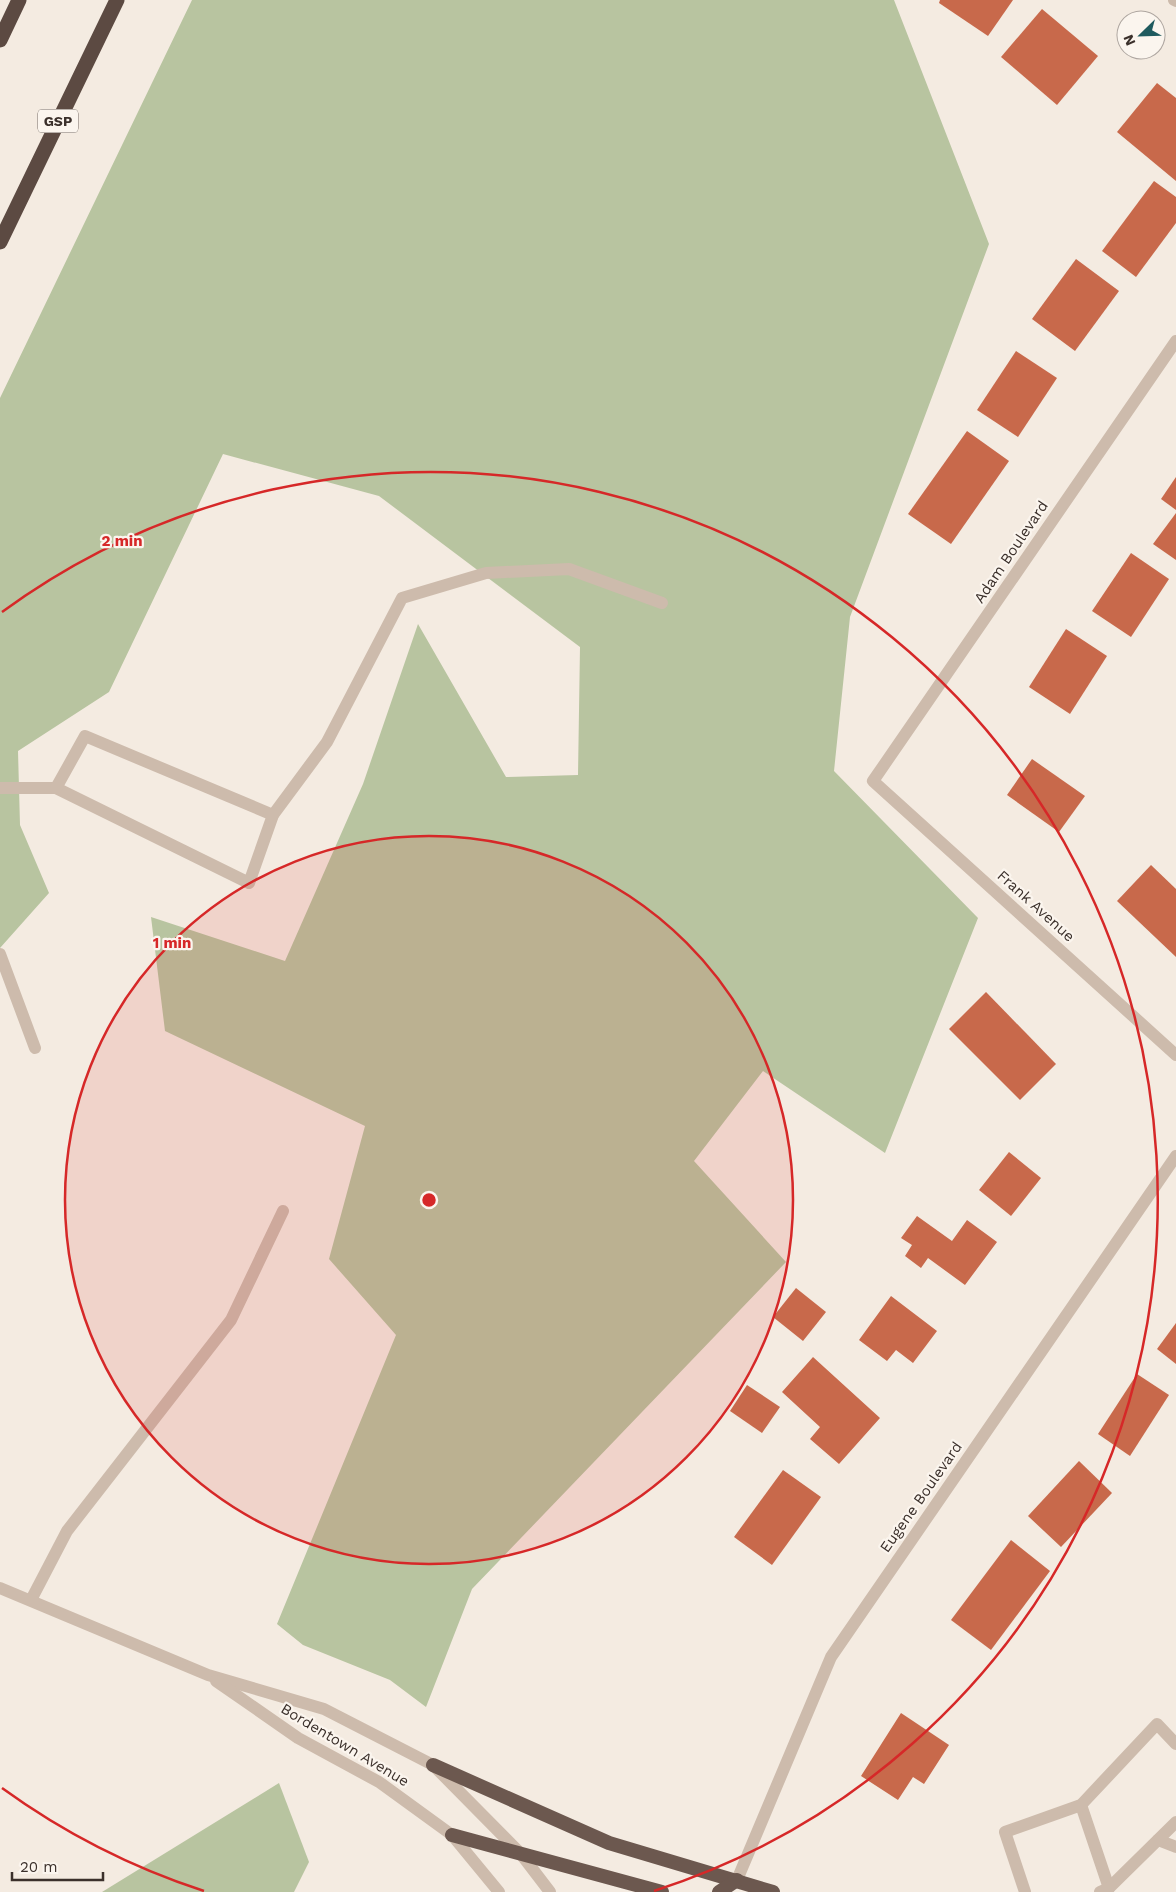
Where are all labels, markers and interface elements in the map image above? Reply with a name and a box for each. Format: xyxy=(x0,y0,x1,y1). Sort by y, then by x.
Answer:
north arrow xyxy=(1116,10,1166,60)
text: N xyxy=(1120,32,1138,48)
road number: GSP xyxy=(38,110,78,132)
street label: Adam Boulevard xyxy=(970,497,1052,607)
text: 2 min xyxy=(101,532,143,550)
street label: Frank Avenue xyxy=(994,867,1078,945)
text: 1 min xyxy=(153,934,191,952)
centre of rings xyxy=(420,1191,438,1209)
street label: Eugene Boulevard xyxy=(876,1438,966,1556)
street label: Bordentown Avenue xyxy=(278,1700,412,1790)
scale bar xyxy=(12,1850,104,1882)
text: 20 m xyxy=(20,1858,58,1876)

